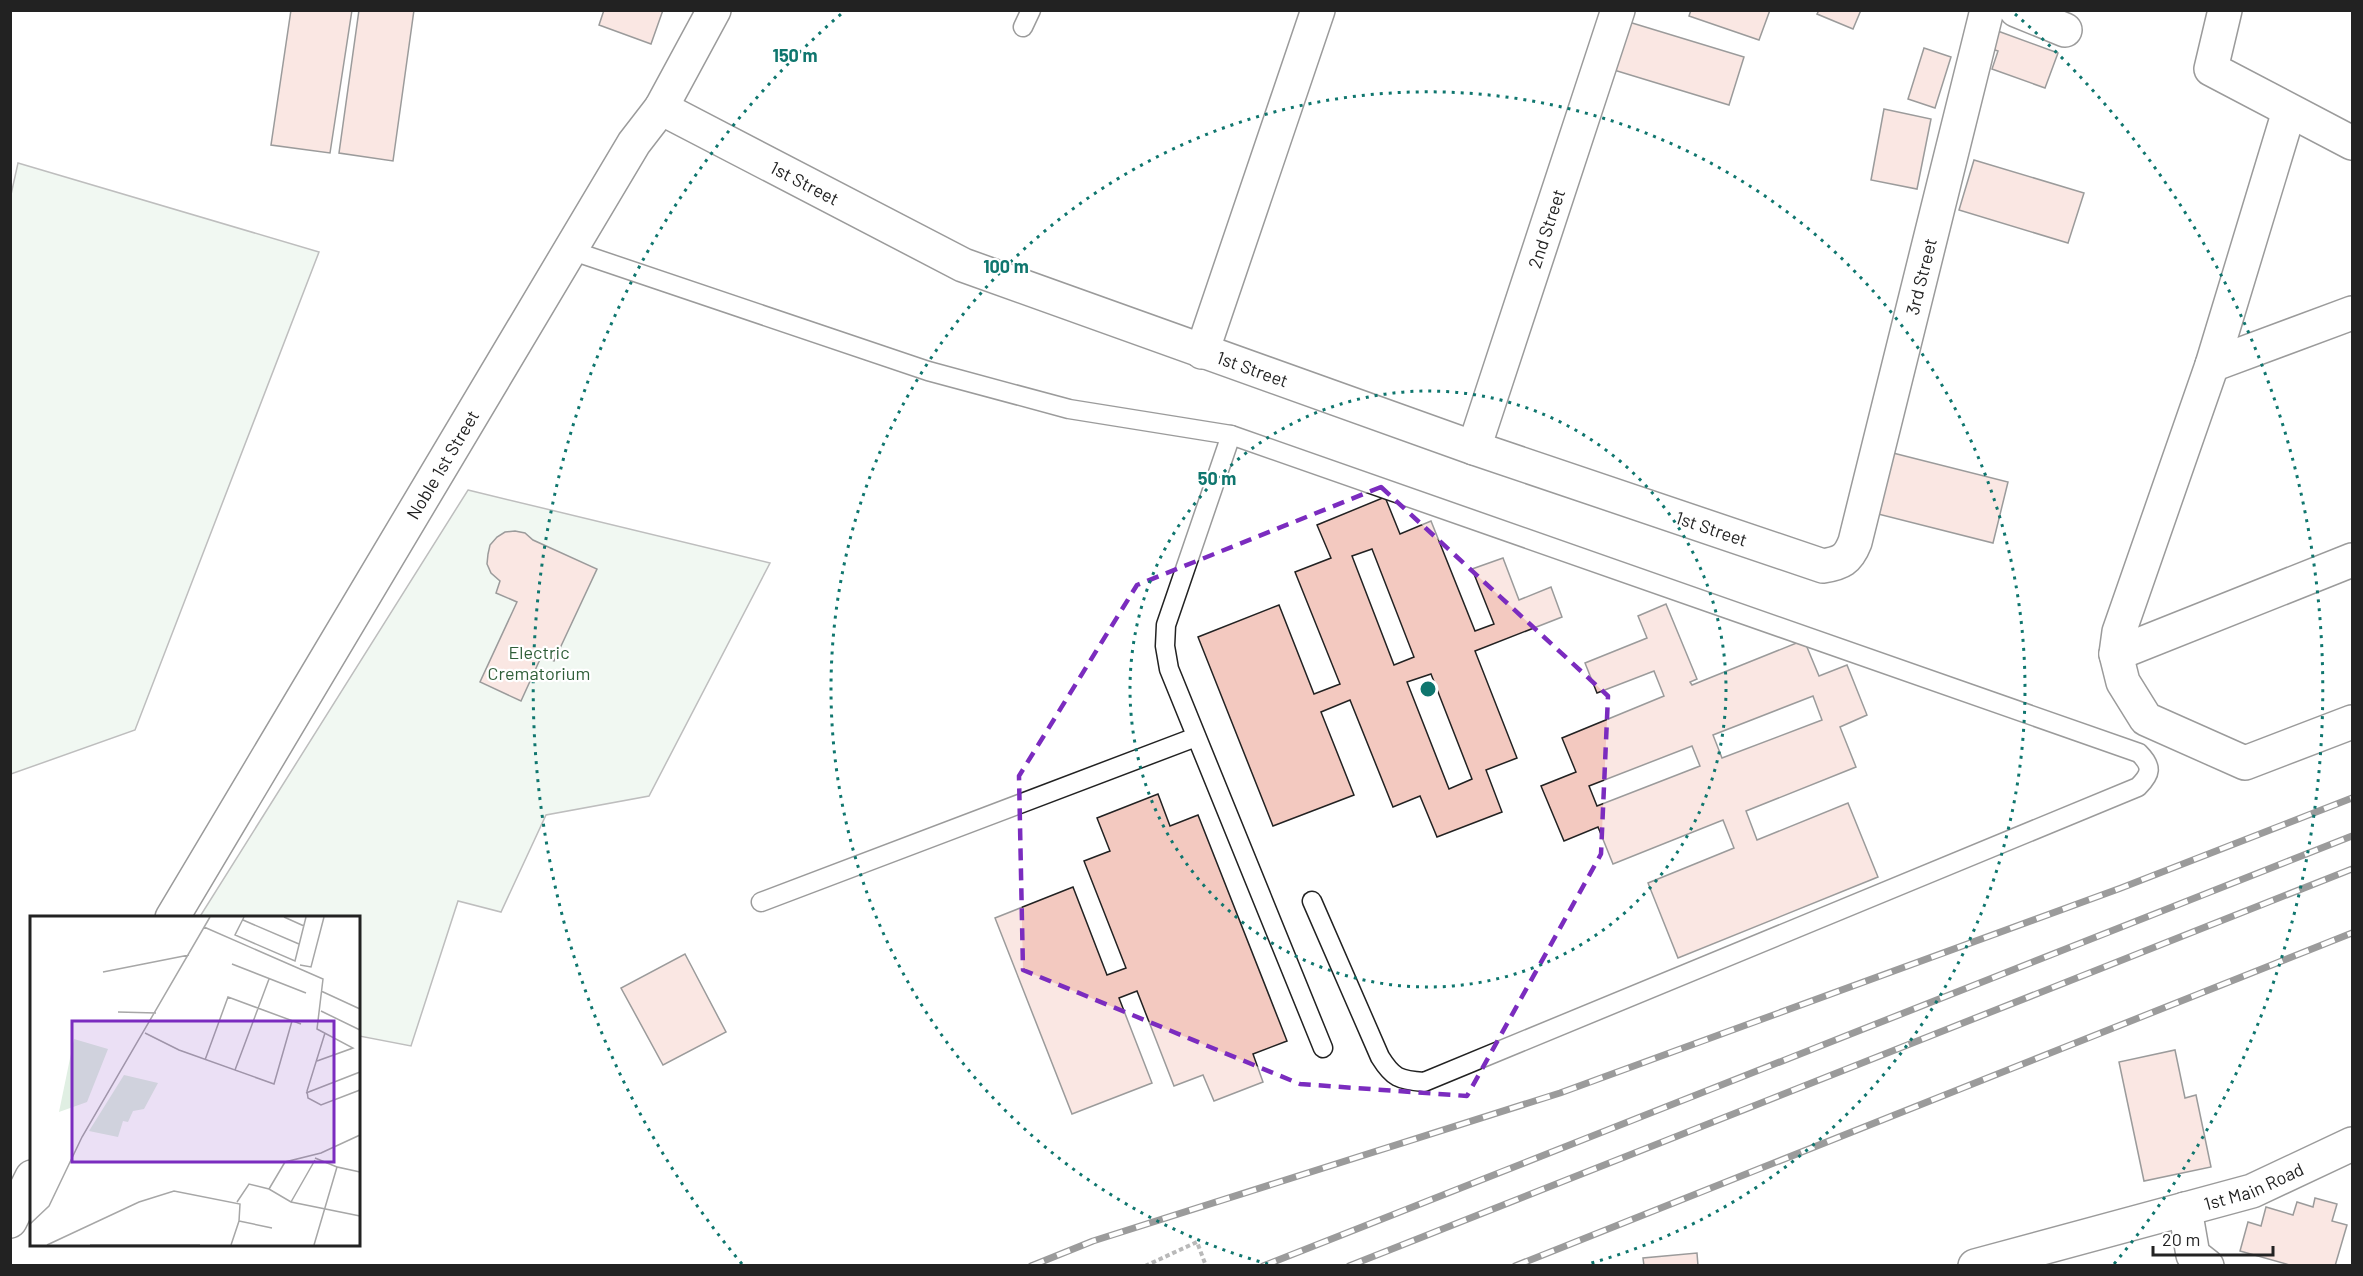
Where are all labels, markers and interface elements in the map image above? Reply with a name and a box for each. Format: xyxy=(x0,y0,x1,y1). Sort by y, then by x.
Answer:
text: 150 m xyxy=(773,44,817,66)
street label: 1st Street xyxy=(767,156,843,210)
street label: 2nd Street xyxy=(1523,186,1569,271)
street label: 3rd Street xyxy=(1901,236,1941,317)
text: 100 m xyxy=(983,255,1029,277)
street label: 1st Street xyxy=(1214,346,1291,392)
street label: Noble 1st Street xyxy=(401,406,483,523)
text: 50 m xyxy=(1198,467,1236,489)
street label: 1st Street xyxy=(1673,506,1750,551)
park label: Electric Crematorium xyxy=(488,641,590,684)
centre of rings xyxy=(1418,679,1438,699)
inset map xyxy=(30,916,360,1246)
street label: 1st Main Road xyxy=(2201,1157,2307,1215)
scale bar xyxy=(2153,1219,2273,1257)
text: 20 m xyxy=(2162,1228,2200,1250)

